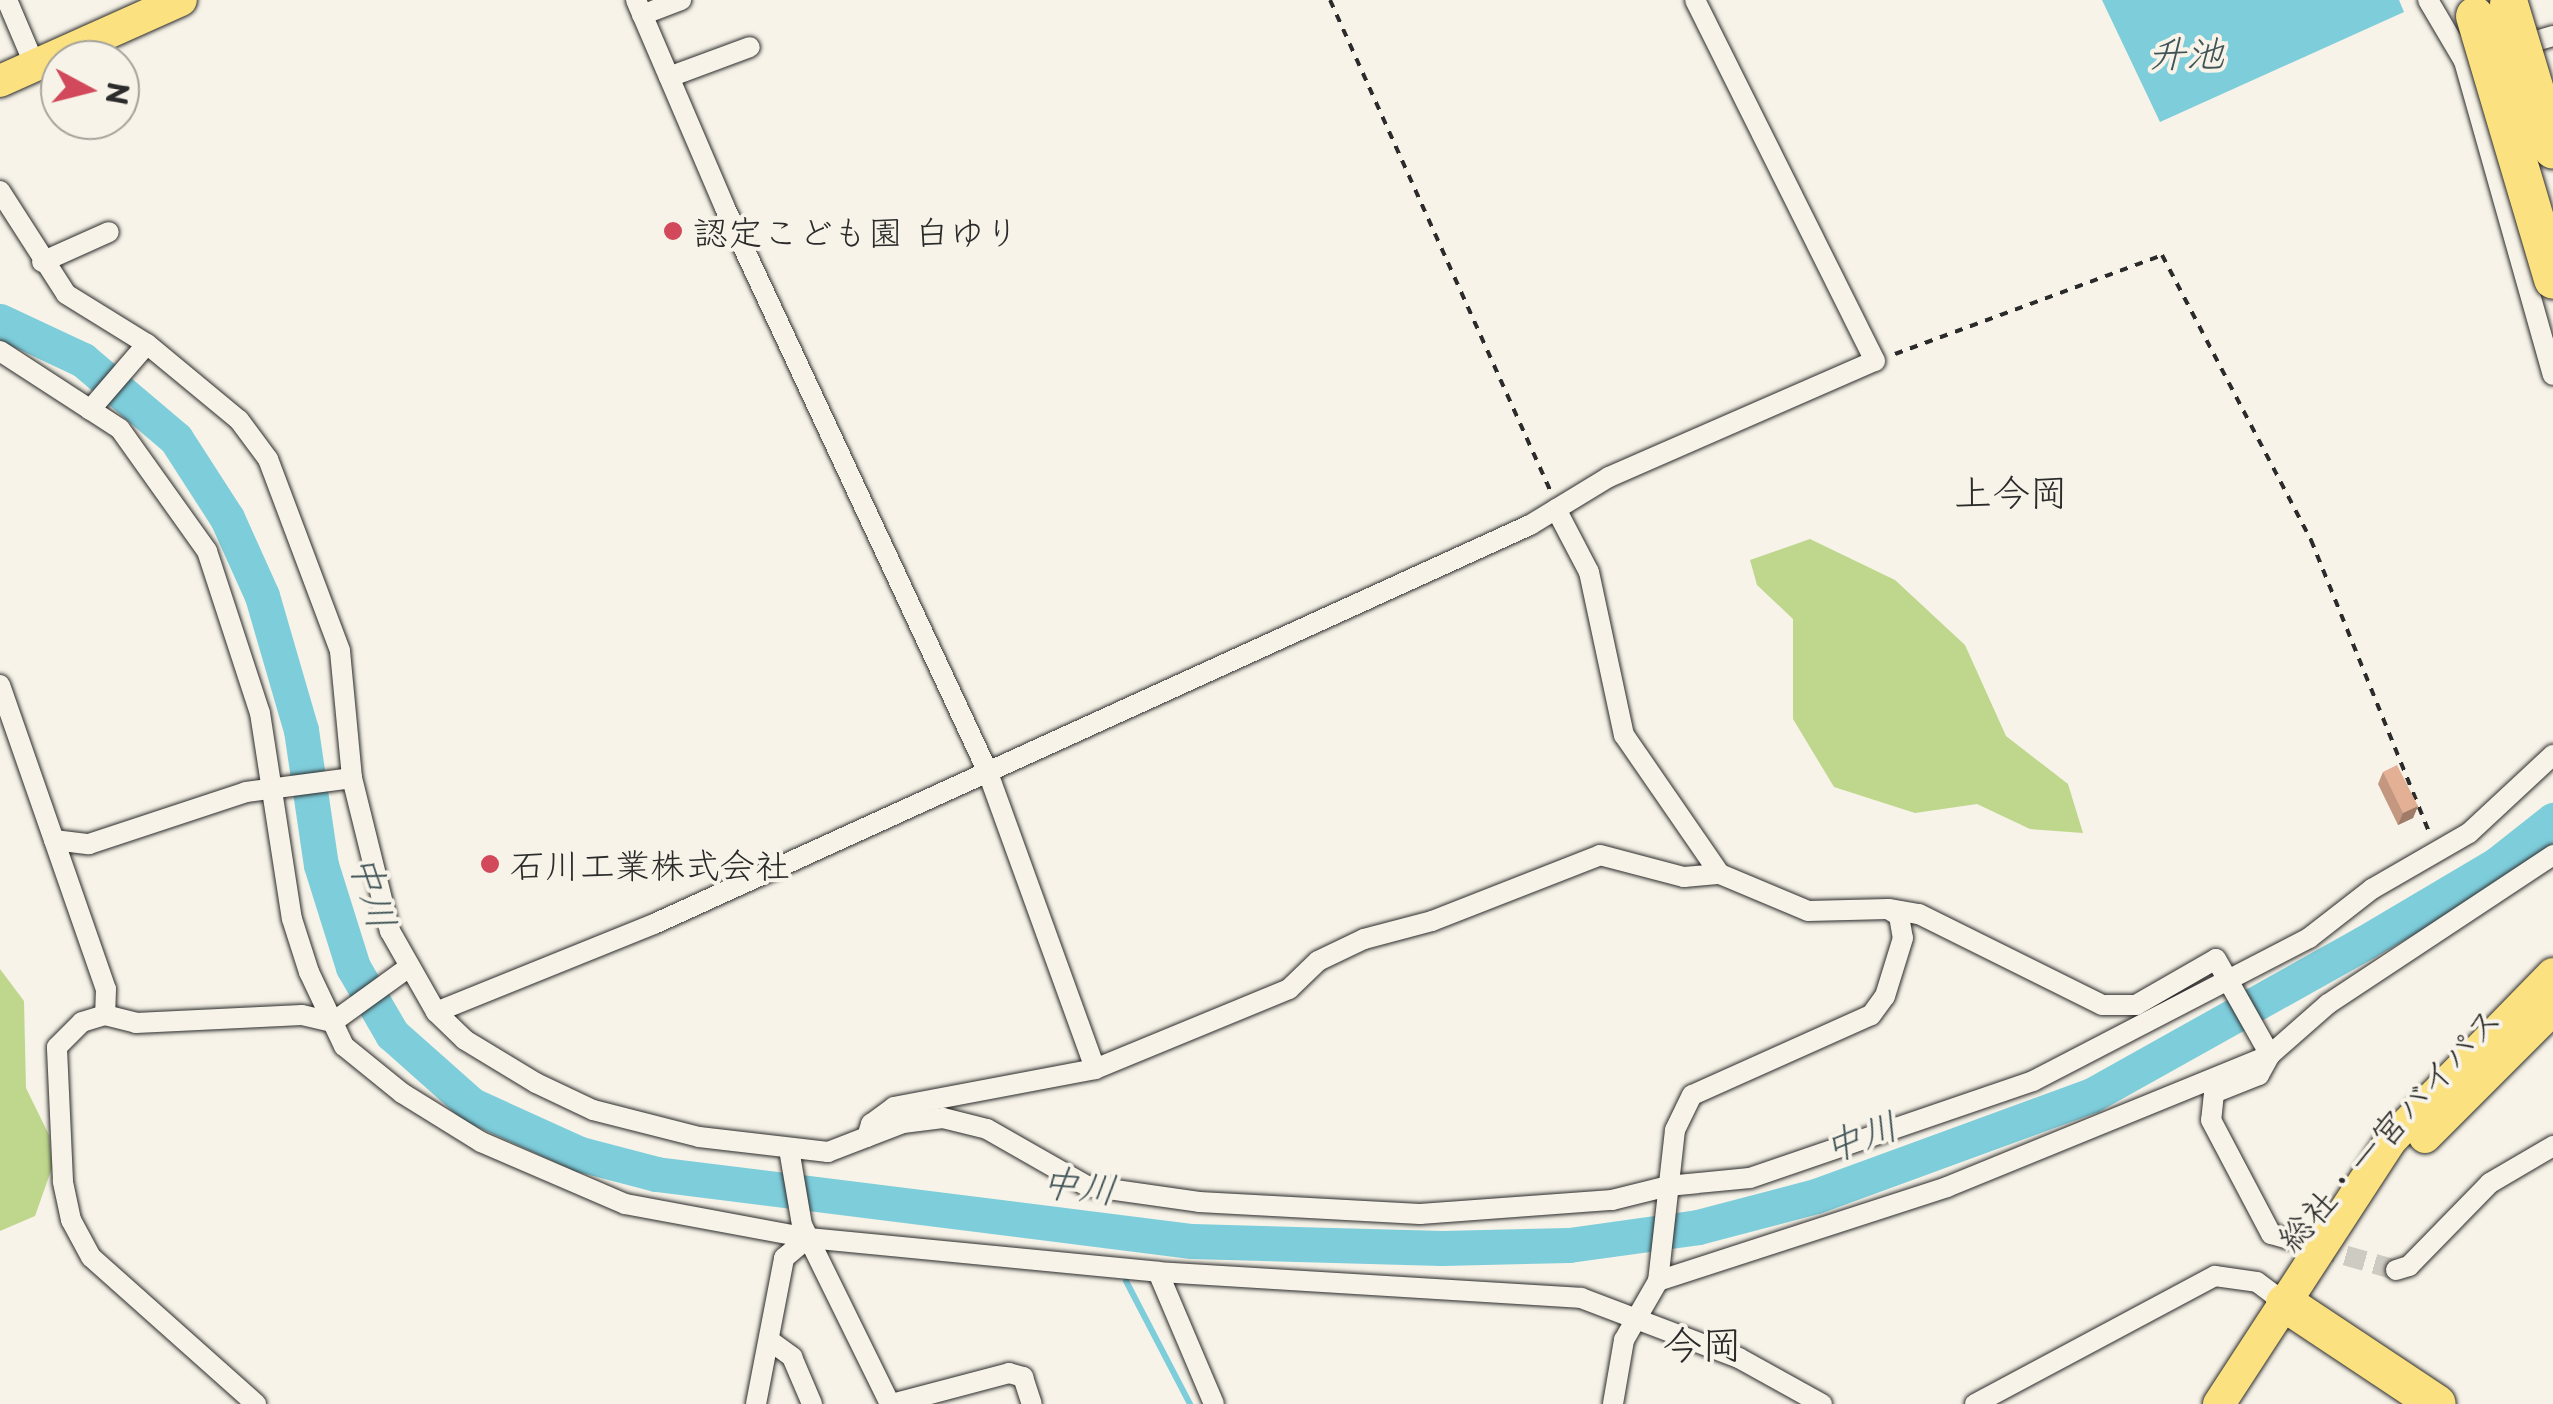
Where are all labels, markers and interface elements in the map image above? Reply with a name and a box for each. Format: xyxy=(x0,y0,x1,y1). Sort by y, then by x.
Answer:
water label: 升池 xyxy=(2148,29,2224,75)
north arrow xyxy=(40,40,140,140)
text: N xyxy=(96,80,141,107)
place label: 認定こども園 白ゆり xyxy=(693,210,1019,252)
marker: 認定こども園 白ゆり xyxy=(662,220,684,242)
district label: 上今岡 xyxy=(1954,468,2068,514)
place label: 石川工業株式会社 xyxy=(510,843,790,885)
water label: 中川 xyxy=(343,848,407,934)
marker: 石川工業株式会社 xyxy=(479,853,501,875)
street label: 総社・一宮バイパス xyxy=(2267,997,2509,1259)
water label: 中川 xyxy=(1816,1101,1904,1169)
water label: 中川 xyxy=(1039,1157,1119,1211)
district label: 今岡 xyxy=(1662,1319,1742,1367)

